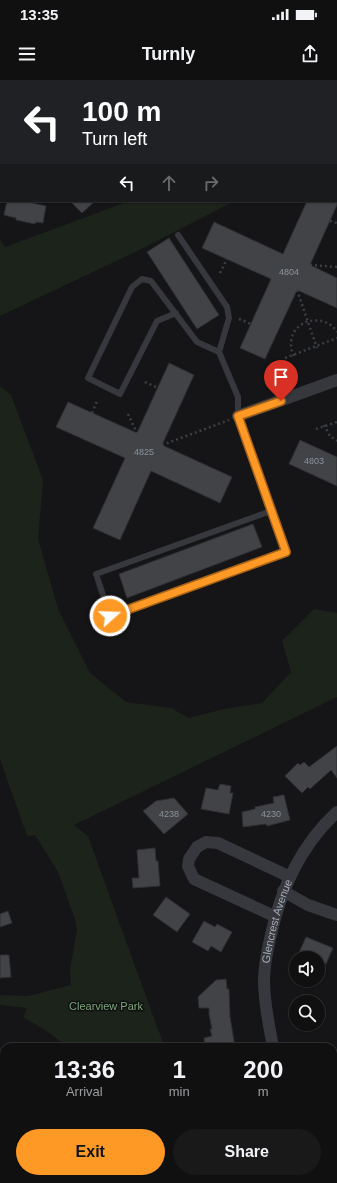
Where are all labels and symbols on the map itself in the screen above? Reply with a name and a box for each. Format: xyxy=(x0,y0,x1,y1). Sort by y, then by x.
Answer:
house number: 4804 xyxy=(279,267,299,277)
pin xyxy=(264,360,298,401)
house number: 4825 xyxy=(134,447,154,457)
house number: 4803 xyxy=(304,456,324,466)
position arrow xyxy=(89,595,131,637)
house number: 4238 xyxy=(159,809,179,819)
house number: 4230 xyxy=(261,809,281,819)
street label: Glencrest Avenue xyxy=(259,878,294,964)
park label: Clearview Park xyxy=(69,1000,143,1012)

